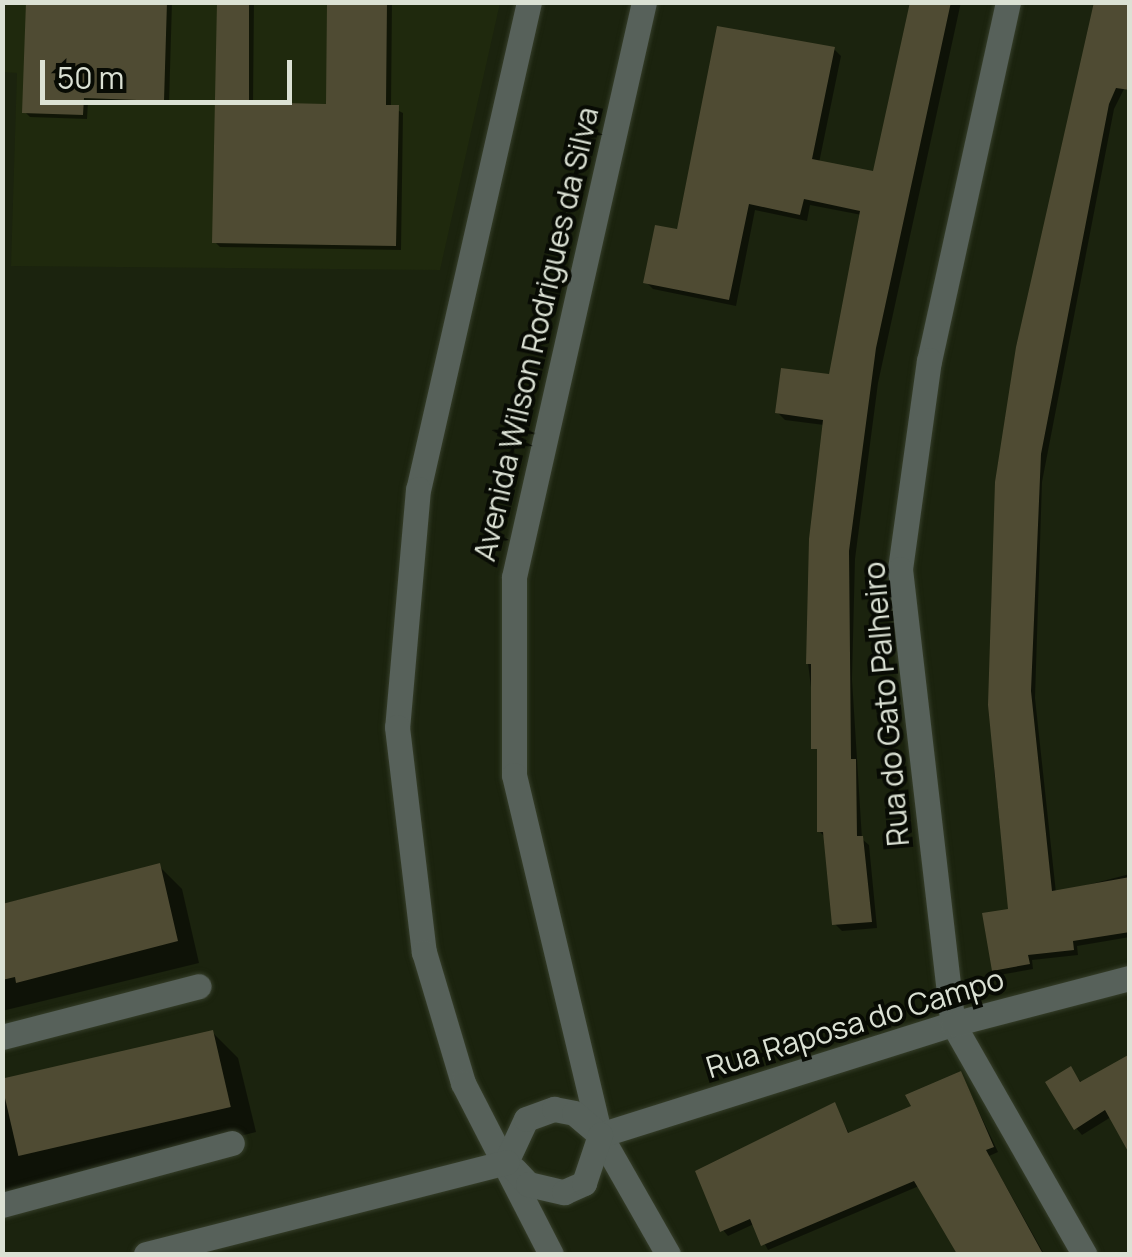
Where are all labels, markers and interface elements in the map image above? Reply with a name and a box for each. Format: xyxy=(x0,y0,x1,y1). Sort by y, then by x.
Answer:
scale bar xyxy=(45,40,298,102)
text: 50 m xyxy=(57,57,124,98)
street label: Avenida Wilson Rodrigues da Silva xyxy=(466,104,606,564)
street label: Rua do Gato Palheiro xyxy=(856,560,916,848)
street label: Rua Raposa do Campo xyxy=(702,961,1008,1085)

